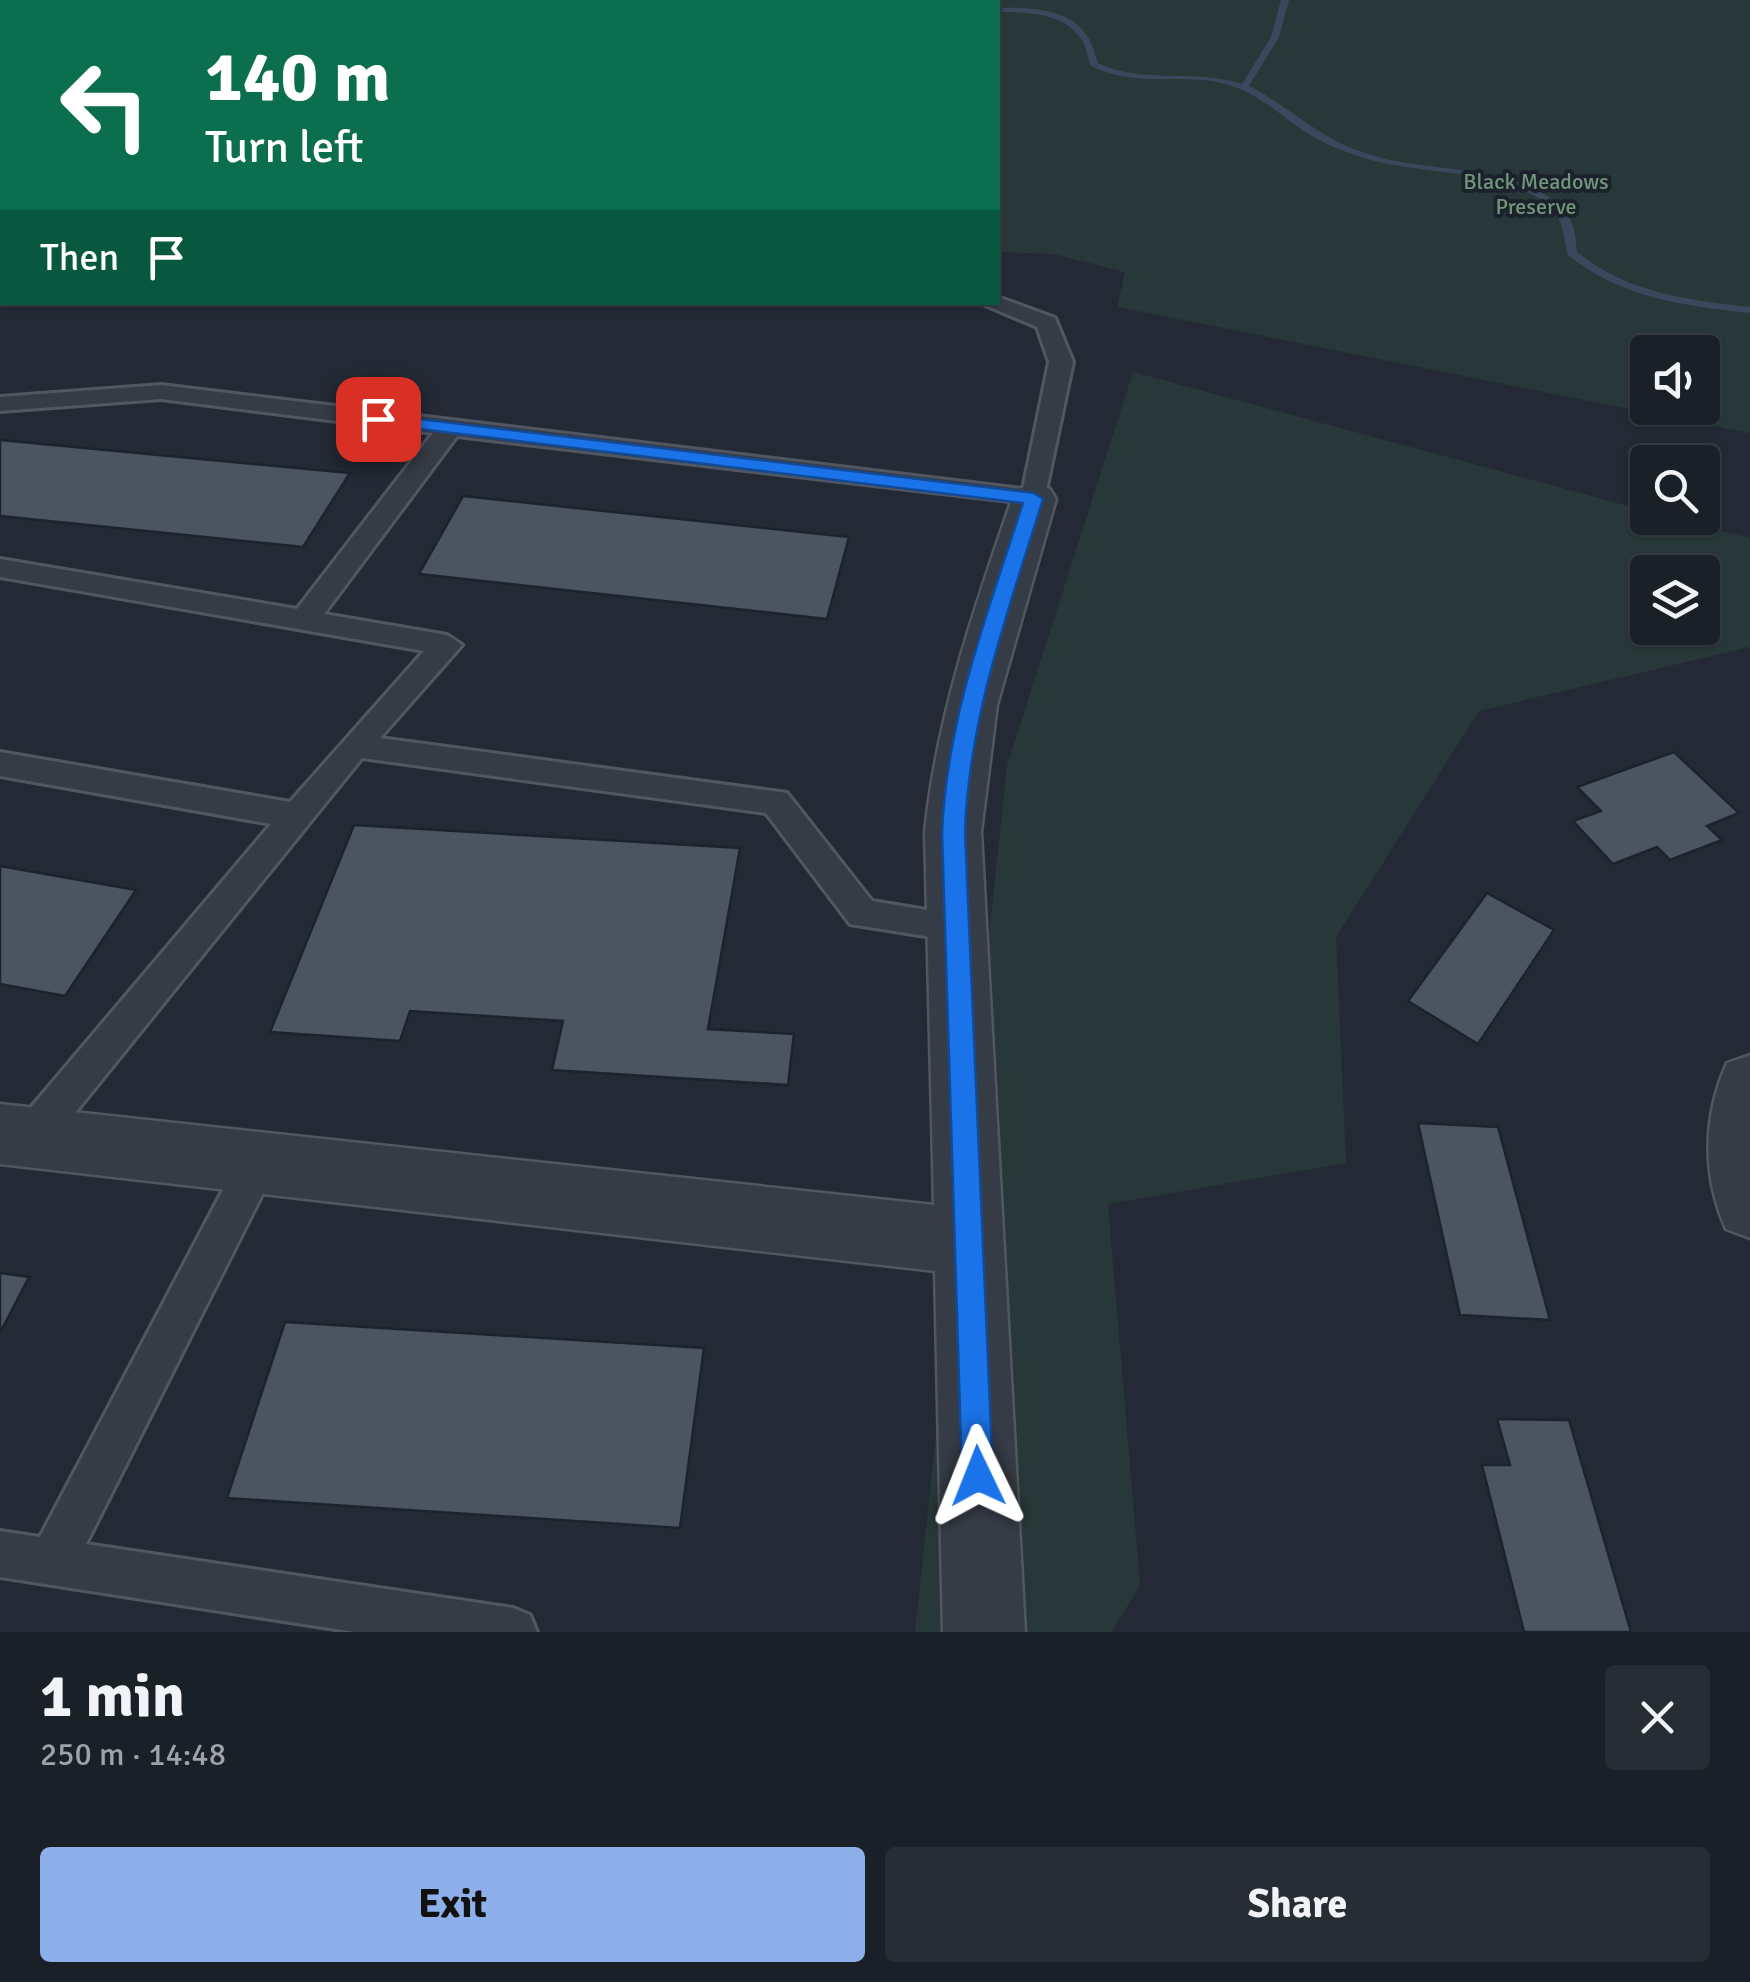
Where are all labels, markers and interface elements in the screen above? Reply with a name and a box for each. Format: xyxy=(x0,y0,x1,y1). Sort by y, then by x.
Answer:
text: 140 m xyxy=(205,34,390,120)
icon: left xyxy=(40,40,170,170)
text: Turn left xyxy=(205,120,364,175)
park label: Black Meadows Preserve xyxy=(1463,168,1609,220)
icon: arrive xyxy=(139,230,194,285)
text: Then xyxy=(40,234,119,281)
map controls xyxy=(1630,335,1720,645)
button: sound xyxy=(1630,335,1720,425)
pin xyxy=(336,377,421,462)
icon: arrive xyxy=(351,392,406,447)
button: search xyxy=(1630,445,1720,535)
button: layers xyxy=(1630,555,1720,645)
position arrow xyxy=(926,1424,1030,1528)
text: 1 min xyxy=(40,1660,185,1734)
button: close xyxy=(1605,1665,1710,1770)
text: 250 m · 14:48 xyxy=(40,1735,226,1774)
button: Exit xyxy=(40,1847,865,1962)
button: Share xyxy=(885,1847,1710,1962)

